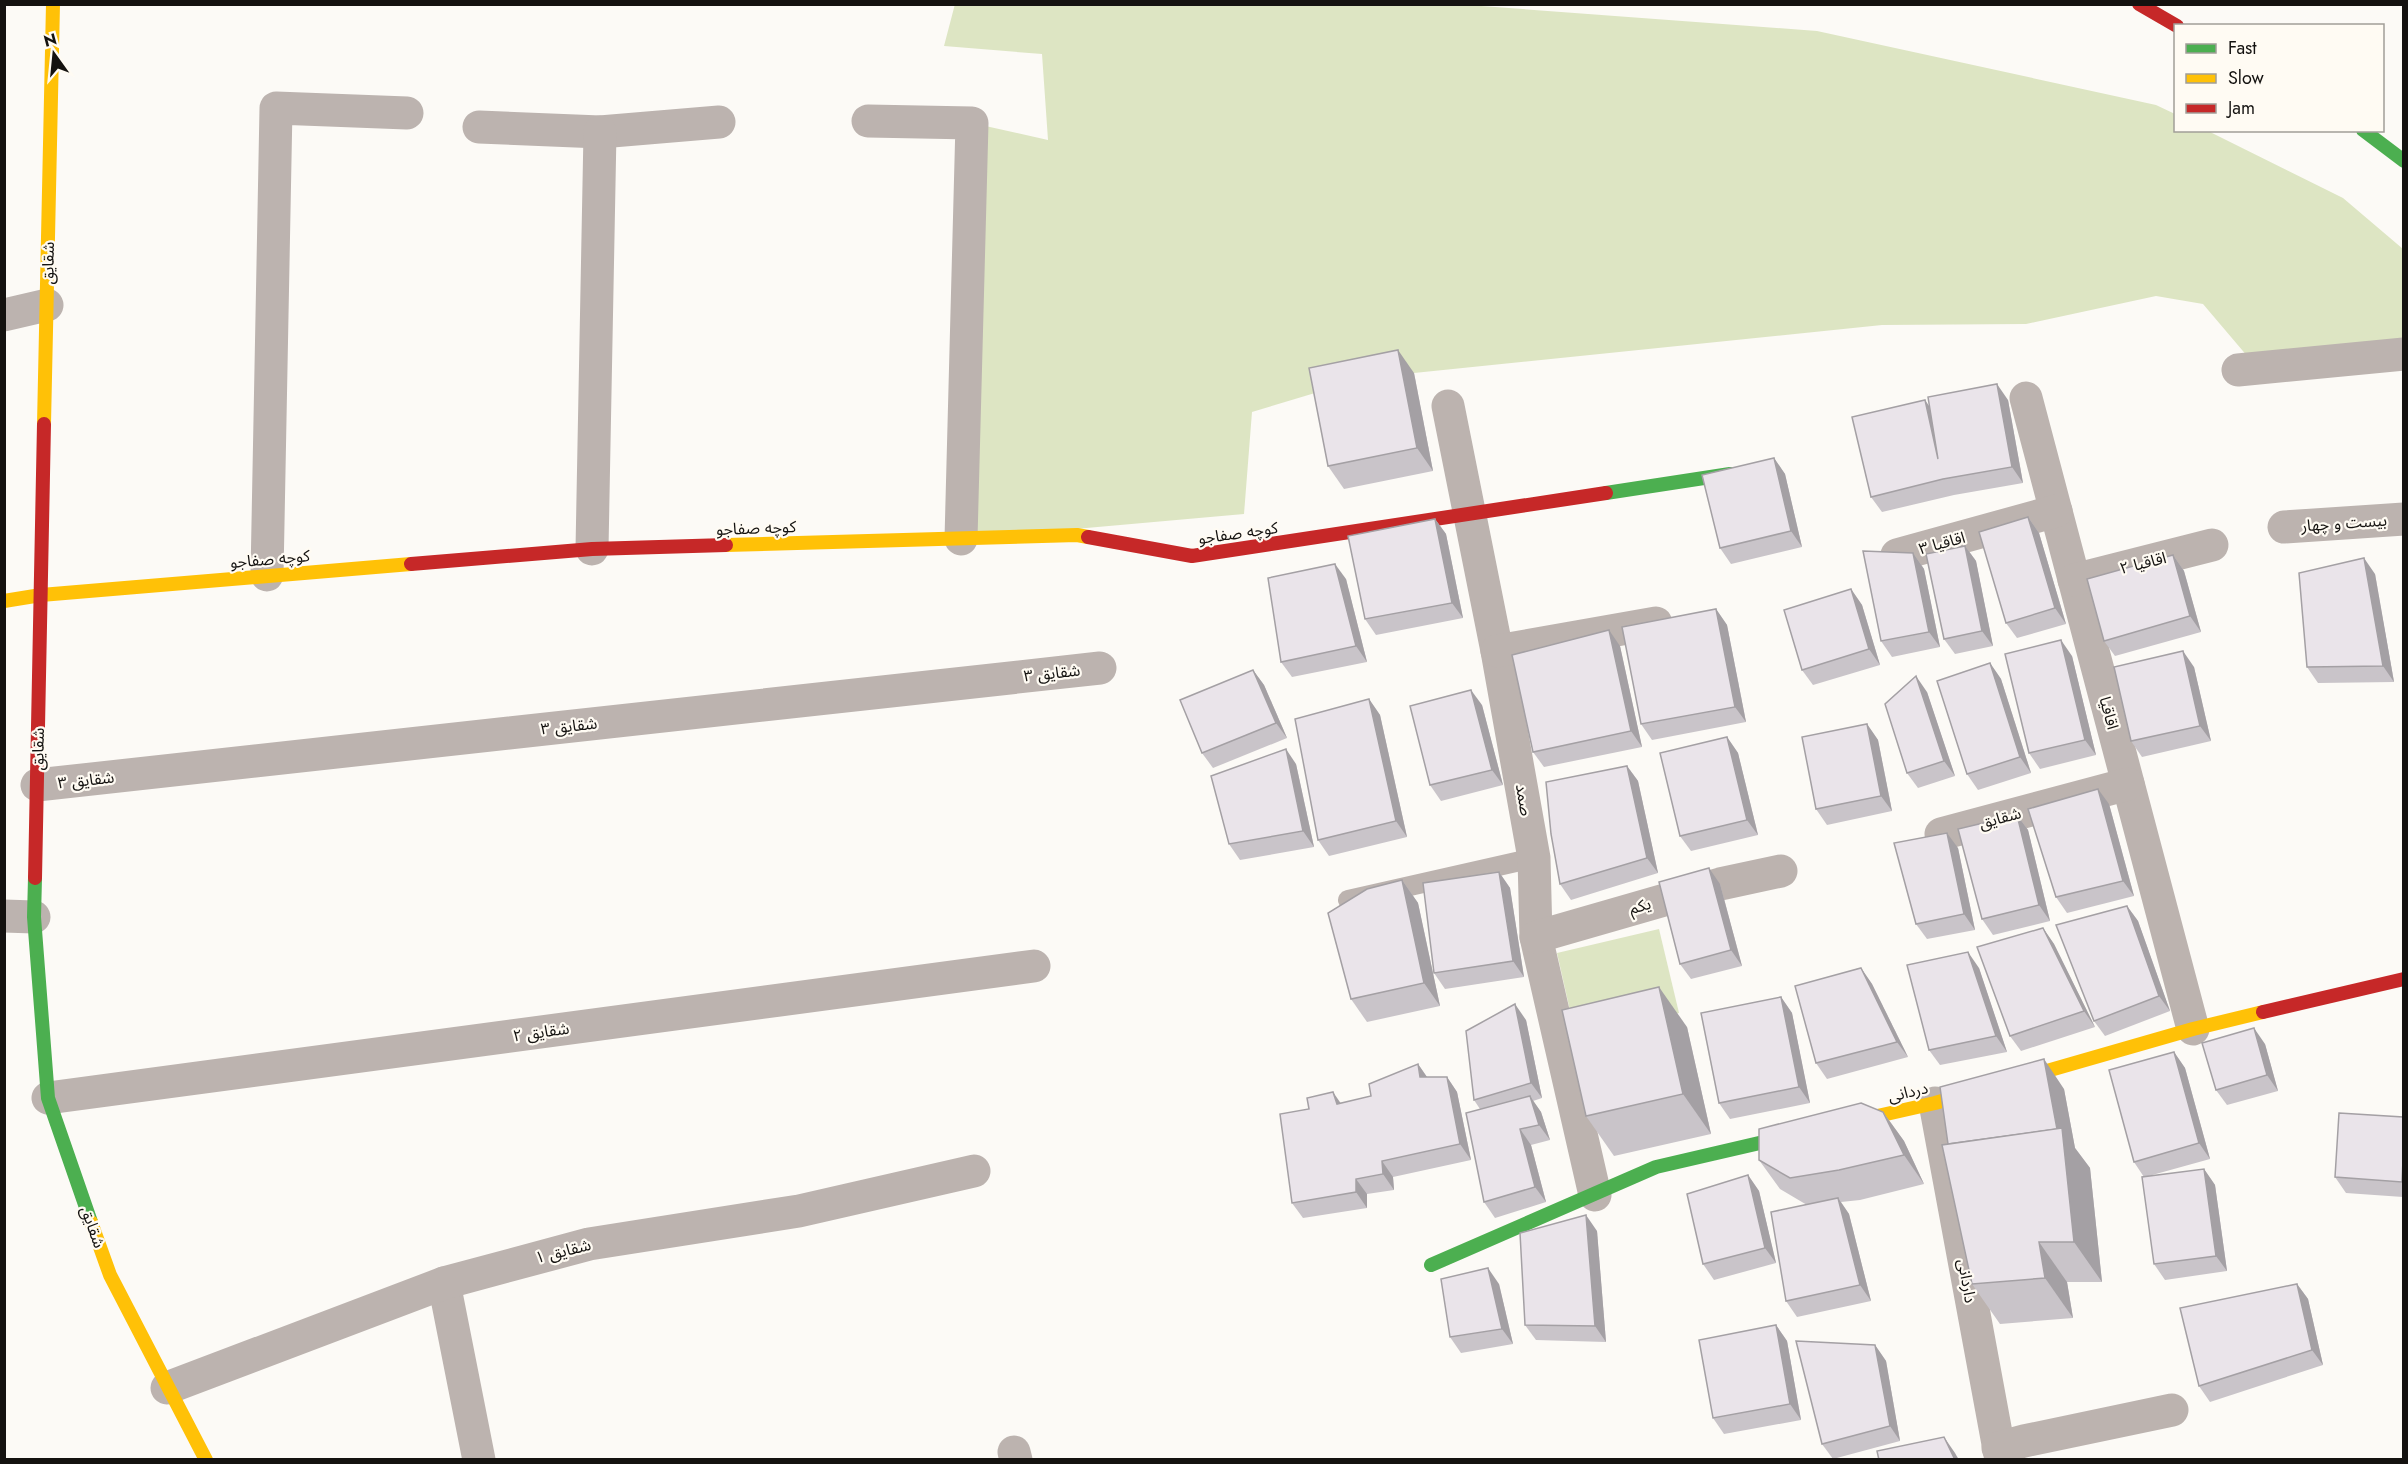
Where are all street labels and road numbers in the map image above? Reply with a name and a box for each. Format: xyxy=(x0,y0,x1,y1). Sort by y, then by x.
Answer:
street label: شقایق xyxy=(36,241,60,285)
street label: بیست و چهار xyxy=(2299,509,2388,538)
street label: کوچه صفاجو xyxy=(716,515,797,541)
street label: کوچه صفاجو xyxy=(1197,516,1280,550)
street label: اقاقیا ۳ xyxy=(1916,526,1968,560)
street label: کوچه صفاجو xyxy=(229,544,311,574)
street label: اقاقیا ۲ xyxy=(2117,546,2169,580)
street label: شقایق ۳ xyxy=(1023,659,1081,687)
street label: اقاقیا xyxy=(2094,694,2124,732)
street label: شقایق ۳ xyxy=(540,712,598,740)
street label: شقایق xyxy=(26,727,50,771)
street label: شقایق ۳ xyxy=(57,766,115,794)
street label: صمد xyxy=(1510,782,1538,818)
street label: شقایق xyxy=(1976,801,2024,835)
street label: یکم xyxy=(1626,892,1654,921)
street label: شقایق ۲ xyxy=(511,1017,571,1047)
street label: دردانی xyxy=(1886,1076,1930,1108)
street label: شقایق xyxy=(75,1203,111,1251)
street label: شقایق ۱ xyxy=(533,1233,593,1269)
street label: داردانی xyxy=(1952,1257,1982,1305)

